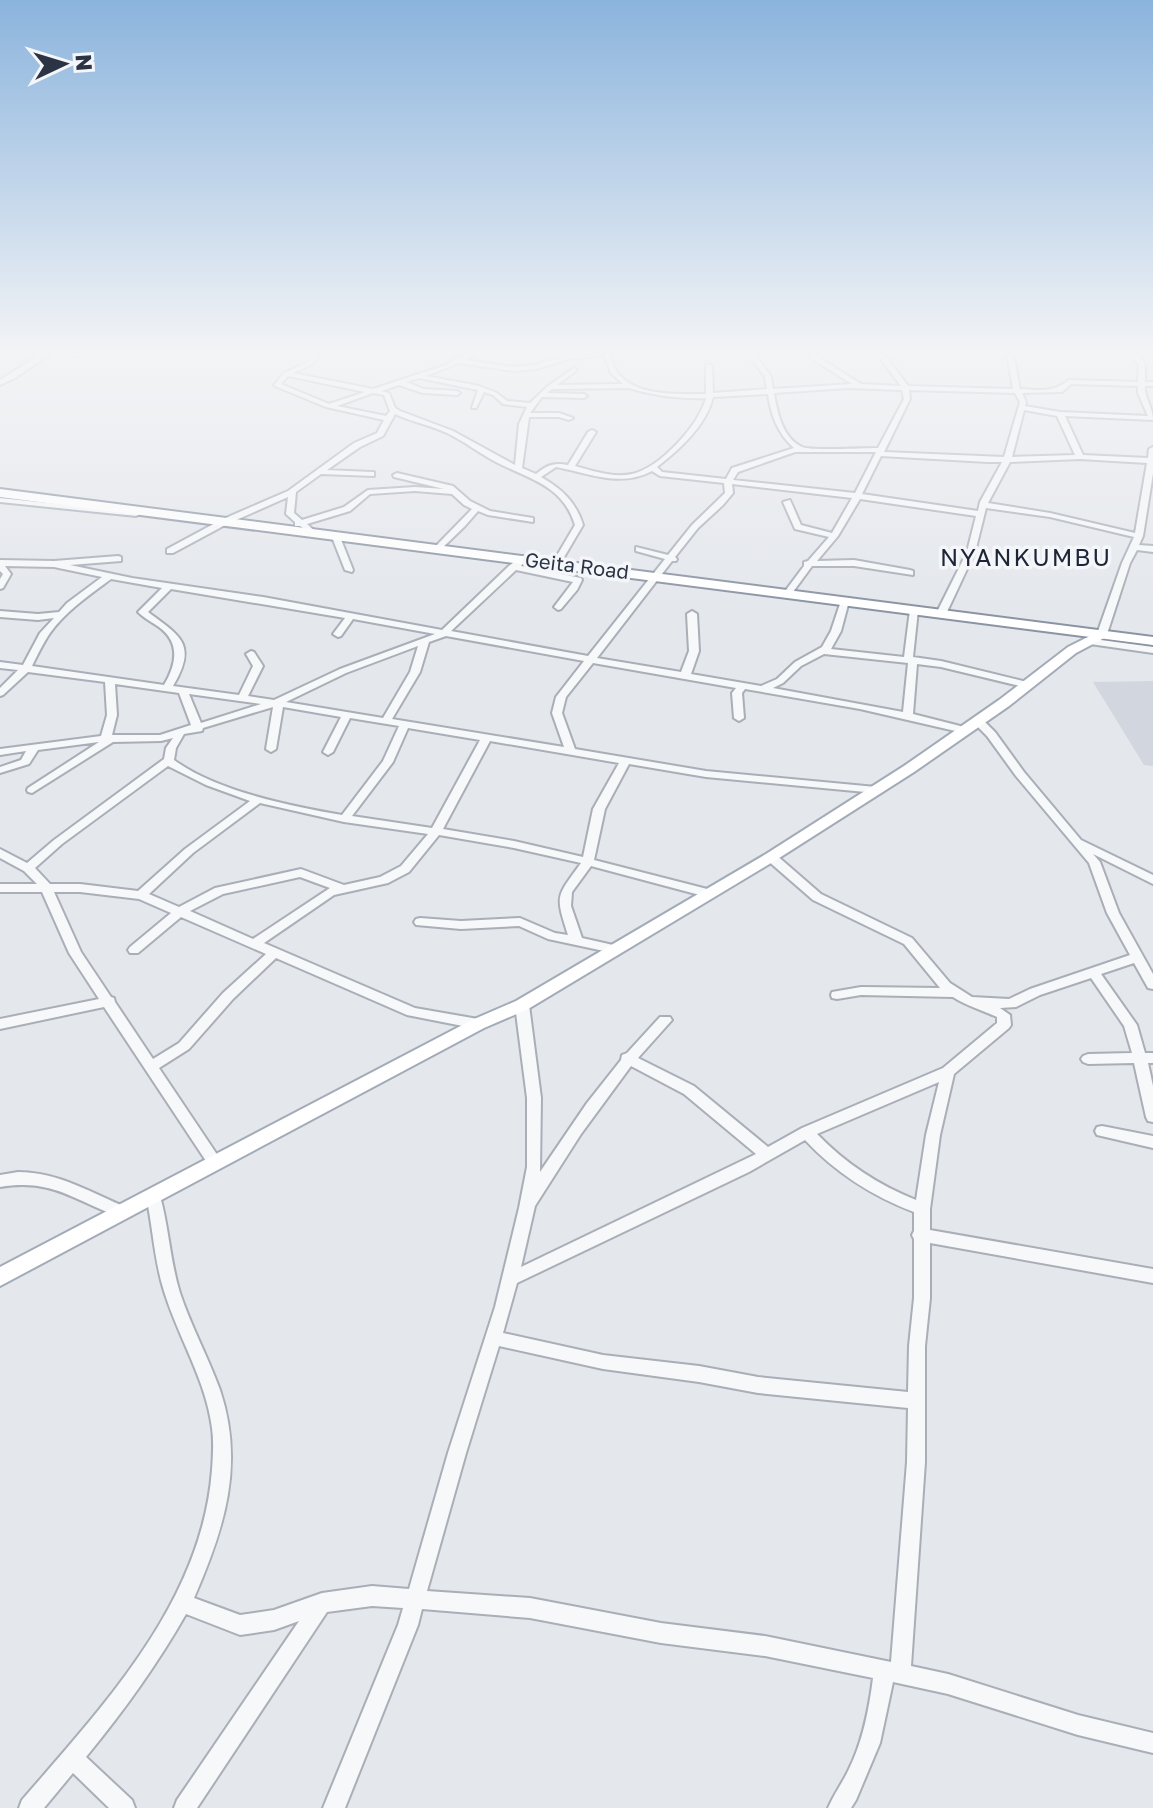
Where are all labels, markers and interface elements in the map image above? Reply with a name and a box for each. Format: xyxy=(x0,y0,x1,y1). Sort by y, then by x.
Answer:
north arrow xyxy=(24,24,104,104)
text: N xyxy=(70,53,99,72)
district label: NYANKUMBU xyxy=(940,542,1112,571)
street label: Geita Road xyxy=(524,547,630,583)

